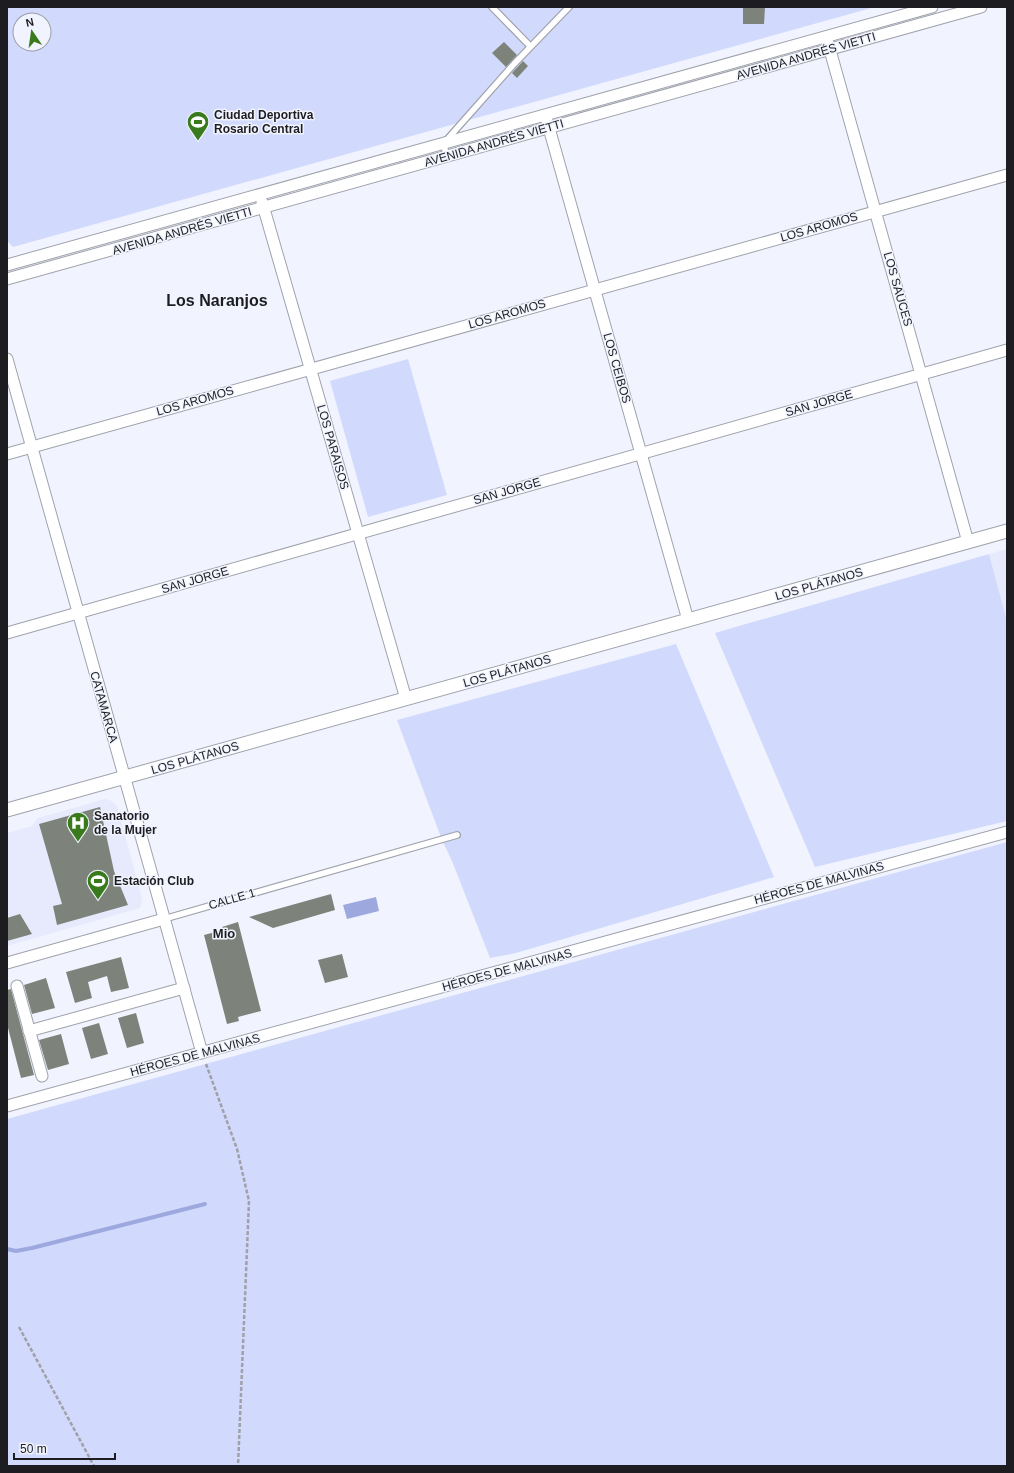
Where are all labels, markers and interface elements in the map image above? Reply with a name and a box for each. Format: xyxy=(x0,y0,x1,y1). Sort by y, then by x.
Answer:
north arrow xyxy=(12,12,52,52)
text: N xyxy=(25,16,35,29)
street label: AVENIDA ANDRÉS VIETTI xyxy=(734,28,877,83)
place label: Ciudad Deportiva Rosario Central xyxy=(214,108,314,136)
sports icon: Ciudad Deportiva Rosario Central xyxy=(185,109,211,142)
street label: AVENIDA ANDRÉS VIETTI xyxy=(422,115,565,170)
street label: AVENIDA ANDRÉS VIETTI xyxy=(110,203,253,258)
street label: LOS AROMOS xyxy=(779,209,859,245)
street label: LOS SAUCES xyxy=(881,250,915,328)
district label: Los Naranjos xyxy=(166,292,268,309)
street label: LOS AROMOS xyxy=(467,296,547,332)
street label: LOS CEIBOS xyxy=(600,331,634,405)
street label: LOS AROMOS xyxy=(155,383,235,419)
street label: SAN JORGE xyxy=(784,387,854,419)
street label: LOS PARAISOS xyxy=(314,403,352,491)
street label: SAN JORGE xyxy=(472,475,542,507)
street label: SAN JORGE xyxy=(160,564,230,596)
street label: LOS PLÁTANOS xyxy=(773,564,864,603)
street label: LOS PLÁTANOS xyxy=(461,651,552,690)
street label: CATAMARCA xyxy=(87,670,121,744)
street label: LOS PLÁTANOS xyxy=(149,738,240,777)
place label: Sanatorio de la Mujer xyxy=(94,809,157,837)
hospital icon: Sanatorio de la Mujer xyxy=(65,810,91,843)
street label: HÉROES DE MALVINAS xyxy=(752,858,885,907)
sports icon: Estación Club xyxy=(85,868,111,901)
place label: Estación Club xyxy=(114,874,194,888)
street label: CALLE 1 xyxy=(207,886,257,912)
district label: Mio xyxy=(213,926,235,941)
street label: HÉROES DE MALVINAS xyxy=(440,945,573,994)
street label: HÉROES DE MALVINAS xyxy=(128,1030,261,1079)
scale bar xyxy=(14,1435,115,1461)
text: 50 m xyxy=(20,1442,47,1456)

